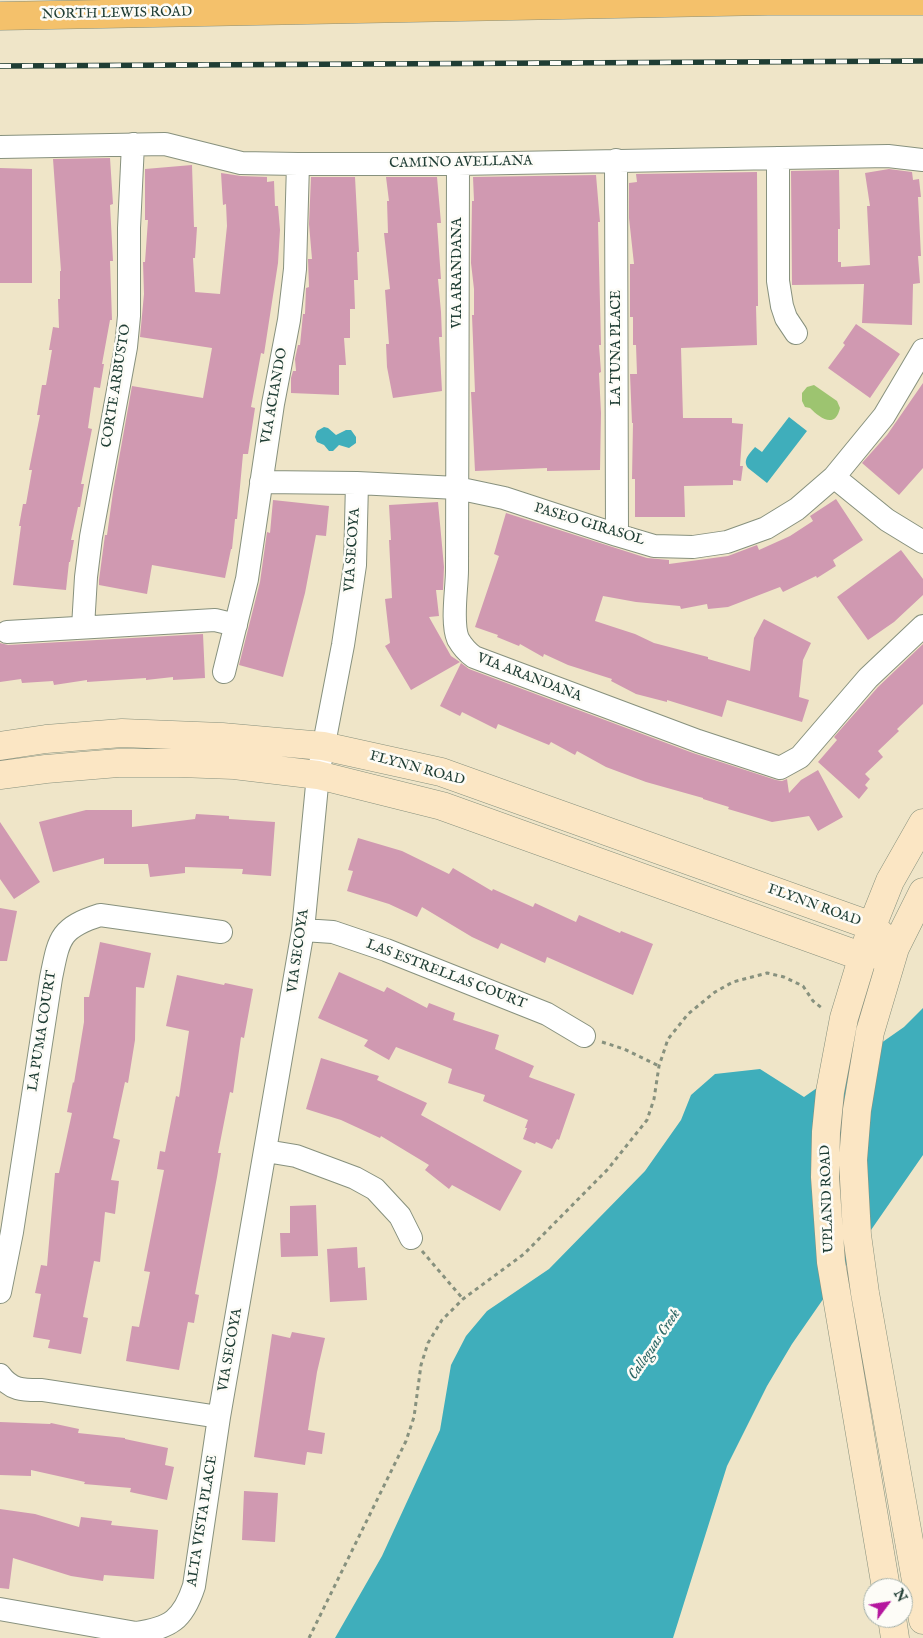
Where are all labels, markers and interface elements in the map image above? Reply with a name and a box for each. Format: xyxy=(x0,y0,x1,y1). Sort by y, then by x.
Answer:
street label: NORTH LEWIS ROAD xyxy=(42,4,192,24)
street label: CAMINO AVELLANA xyxy=(389,153,533,173)
street label: VIA ARANDANA xyxy=(450,217,466,329)
street label: LA TUNA PLACE xyxy=(609,290,625,406)
street label: CORTE ARBUSTO xyxy=(99,323,135,449)
street label: VIA ACIANDO xyxy=(258,347,292,445)
street label: PASEO GIRASOL xyxy=(532,500,646,550)
street label: VIA SECOYA xyxy=(342,507,364,593)
street label: VIA ARANDANA xyxy=(474,650,584,706)
street label: FLYNN ROAD xyxy=(368,748,466,790)
street label: FLYNN ROAD xyxy=(765,881,863,931)
street label: VIA SECOYA xyxy=(285,908,313,994)
street label: LAS ESTRELLAS COURT xyxy=(363,937,529,1013)
street label: LA PUMA COURT xyxy=(25,969,61,1093)
street label: UPLAND ROAD xyxy=(818,1145,838,1253)
water label: Calleguas Creek xyxy=(625,1306,685,1384)
street label: VIA SECOYA xyxy=(215,1307,247,1393)
street label: ALTA VISTA PLACE xyxy=(184,1454,222,1588)
north arrow xyxy=(863,1578,913,1628)
text: N xyxy=(889,1586,911,1606)

